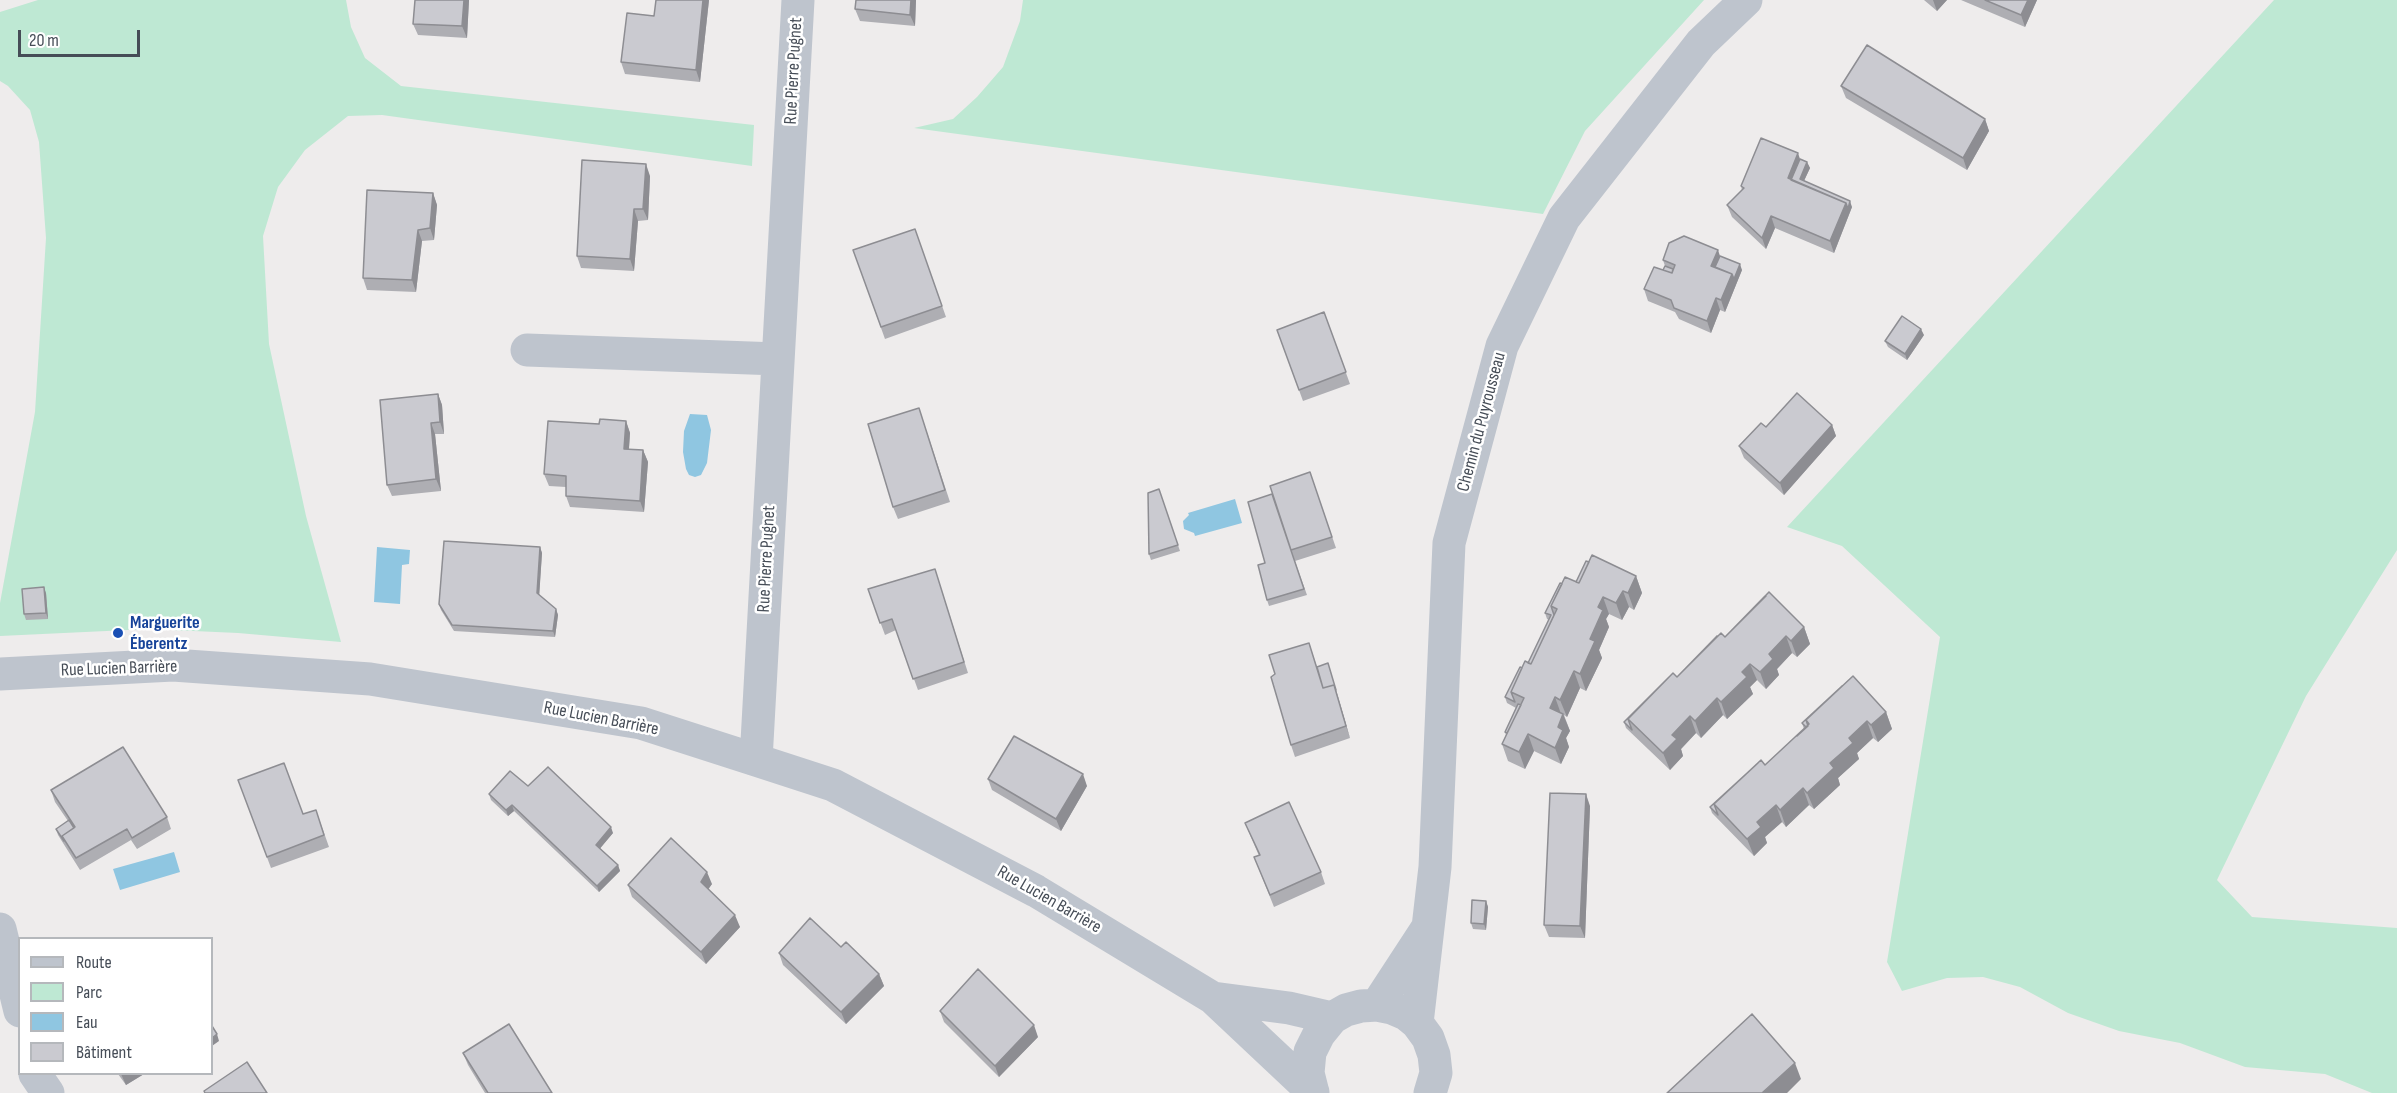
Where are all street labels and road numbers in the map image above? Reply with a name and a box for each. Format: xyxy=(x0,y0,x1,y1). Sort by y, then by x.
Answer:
street label: Rue Pierre Pugnet xyxy=(780,17,808,125)
street label: Chemin du Puyrousseau xyxy=(1453,350,1511,494)
street label: Rue Pierre Pugnet xyxy=(753,505,781,613)
street label: Rue Lucien Barrière xyxy=(60,656,178,682)
street label: Rue Lucien Barrière xyxy=(542,697,660,741)
street label: Rue Lucien Barrière xyxy=(993,862,1105,938)

